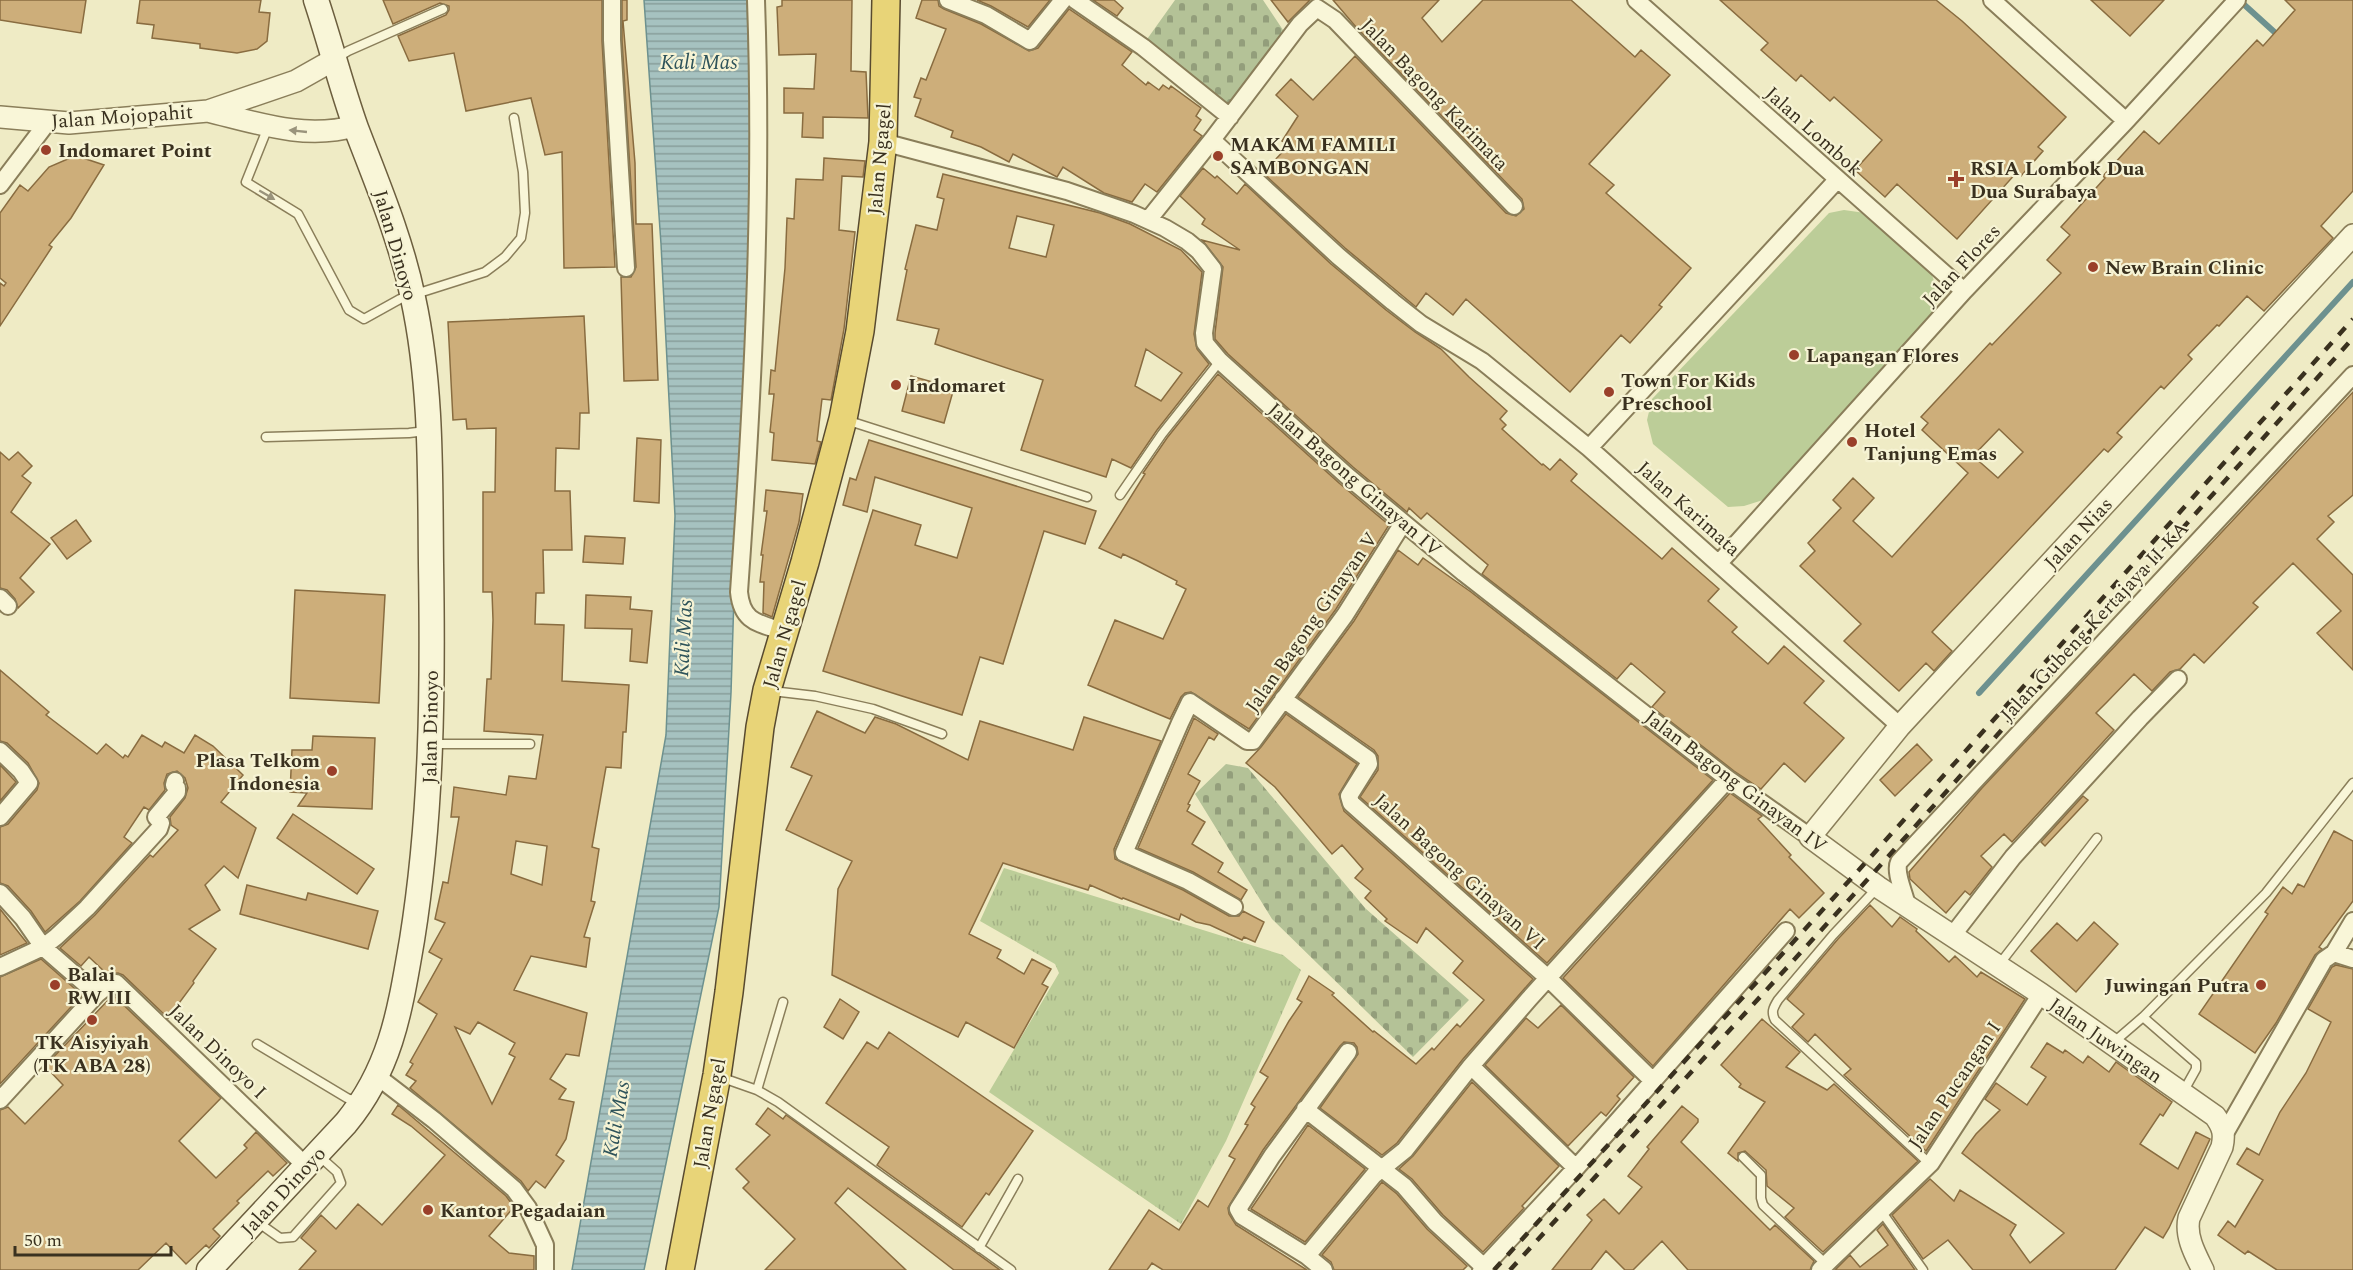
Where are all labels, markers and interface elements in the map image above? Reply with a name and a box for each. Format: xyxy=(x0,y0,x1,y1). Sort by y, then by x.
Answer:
street label: Jalan Bagong Karimata xyxy=(1353,11,1516,178)
water label: Kali Mas xyxy=(660,47,738,79)
street label: Jalan Lombok xyxy=(1758,79,1869,184)
street label: Jalan Mojopahit xyxy=(50,97,194,137)
street label: Jalan Ngagel xyxy=(860,102,900,216)
one-way arrow xyxy=(288,126,307,136)
place label: MAKAM FAMILI SAMBONGAN xyxy=(1230,130,1396,183)
place label: Indomaret Point xyxy=(58,136,212,166)
marker: Indomaret Point xyxy=(39,143,53,157)
marker: MAKAM FAMILI SAMBONGAN xyxy=(1211,149,1225,163)
place label: RSIA Lombok Dua Dua Surabaya xyxy=(1970,154,2145,207)
marker: RSIA Lombok Dua Dua Surabaya xyxy=(1947,170,1965,188)
street label: Jalan Dinoyo xyxy=(365,186,425,304)
one-way arrow xyxy=(259,190,275,201)
street label: Jalan Flores xyxy=(1915,217,2008,314)
place label: New Brain Clinic xyxy=(2105,253,2264,283)
marker: New Brain Clinic xyxy=(2086,260,2100,274)
place label: Lapangan Flores xyxy=(1806,341,1959,371)
marker: Lapangan Flores xyxy=(1787,348,1801,362)
place label: Town For Kids Preschool xyxy=(1621,366,1756,419)
place label: Indomaret xyxy=(908,371,1006,401)
marker: Indomaret xyxy=(889,378,903,392)
marker: Town For Kids Preschool xyxy=(1602,385,1616,399)
street label: Jalan Bagong Ginayan IV xyxy=(1261,395,1448,564)
place label: Hotel Tanjung Emas xyxy=(1864,416,1997,469)
marker: Hotel Tanjung Emas xyxy=(1845,435,1859,449)
street label: Jalan Karimata xyxy=(1630,454,1747,564)
street label: Jalan Nias xyxy=(2037,491,2120,577)
street label: Jalan Gubeng Kertajaya II-KA xyxy=(1993,515,2196,729)
street label: Jalan Bagong Ginayan V xyxy=(1238,526,1386,719)
street label: Jalan Ngagel xyxy=(755,576,815,692)
water label: Kali Mas xyxy=(666,598,702,678)
street label: Jalan Dinoyo xyxy=(415,670,447,784)
street label: Jalan Bagong Ginayan IV xyxy=(1638,703,1833,861)
place label: Plasa Telkom Indonesia xyxy=(196,746,321,799)
marker: Plasa Telkom Indonesia xyxy=(325,764,339,778)
street label: Jalan Bagong Ginayan VI xyxy=(1367,786,1552,957)
place label: Balai RW III xyxy=(67,960,132,1013)
place label: Juwingan Putra xyxy=(2105,971,2250,1001)
marker: Balai RW III xyxy=(48,978,62,992)
marker: Juwingan Putra xyxy=(2254,978,2268,992)
street label: Jalan Juwingan xyxy=(2042,990,2169,1091)
street label: Jalan Dinoyo I xyxy=(161,997,273,1106)
marker: TK Aisyiyah (TK ABA 28) xyxy=(85,1013,99,1027)
street label: Jalan Pucangan I xyxy=(1901,1015,2009,1156)
place label: TK Aisyiyah (TK ABA 28) xyxy=(33,1028,151,1081)
street label: Jalan Ngagel xyxy=(686,1055,734,1171)
water label: Kali Mas xyxy=(595,1078,640,1160)
street label: Jalan Dinoyo xyxy=(234,1140,334,1244)
place label: Kantor Pegadaian xyxy=(440,1196,606,1226)
marker: Kantor Pegadaian xyxy=(421,1203,435,1217)
scale bar xyxy=(15,1219,171,1257)
text: 50 m xyxy=(24,1227,62,1254)

